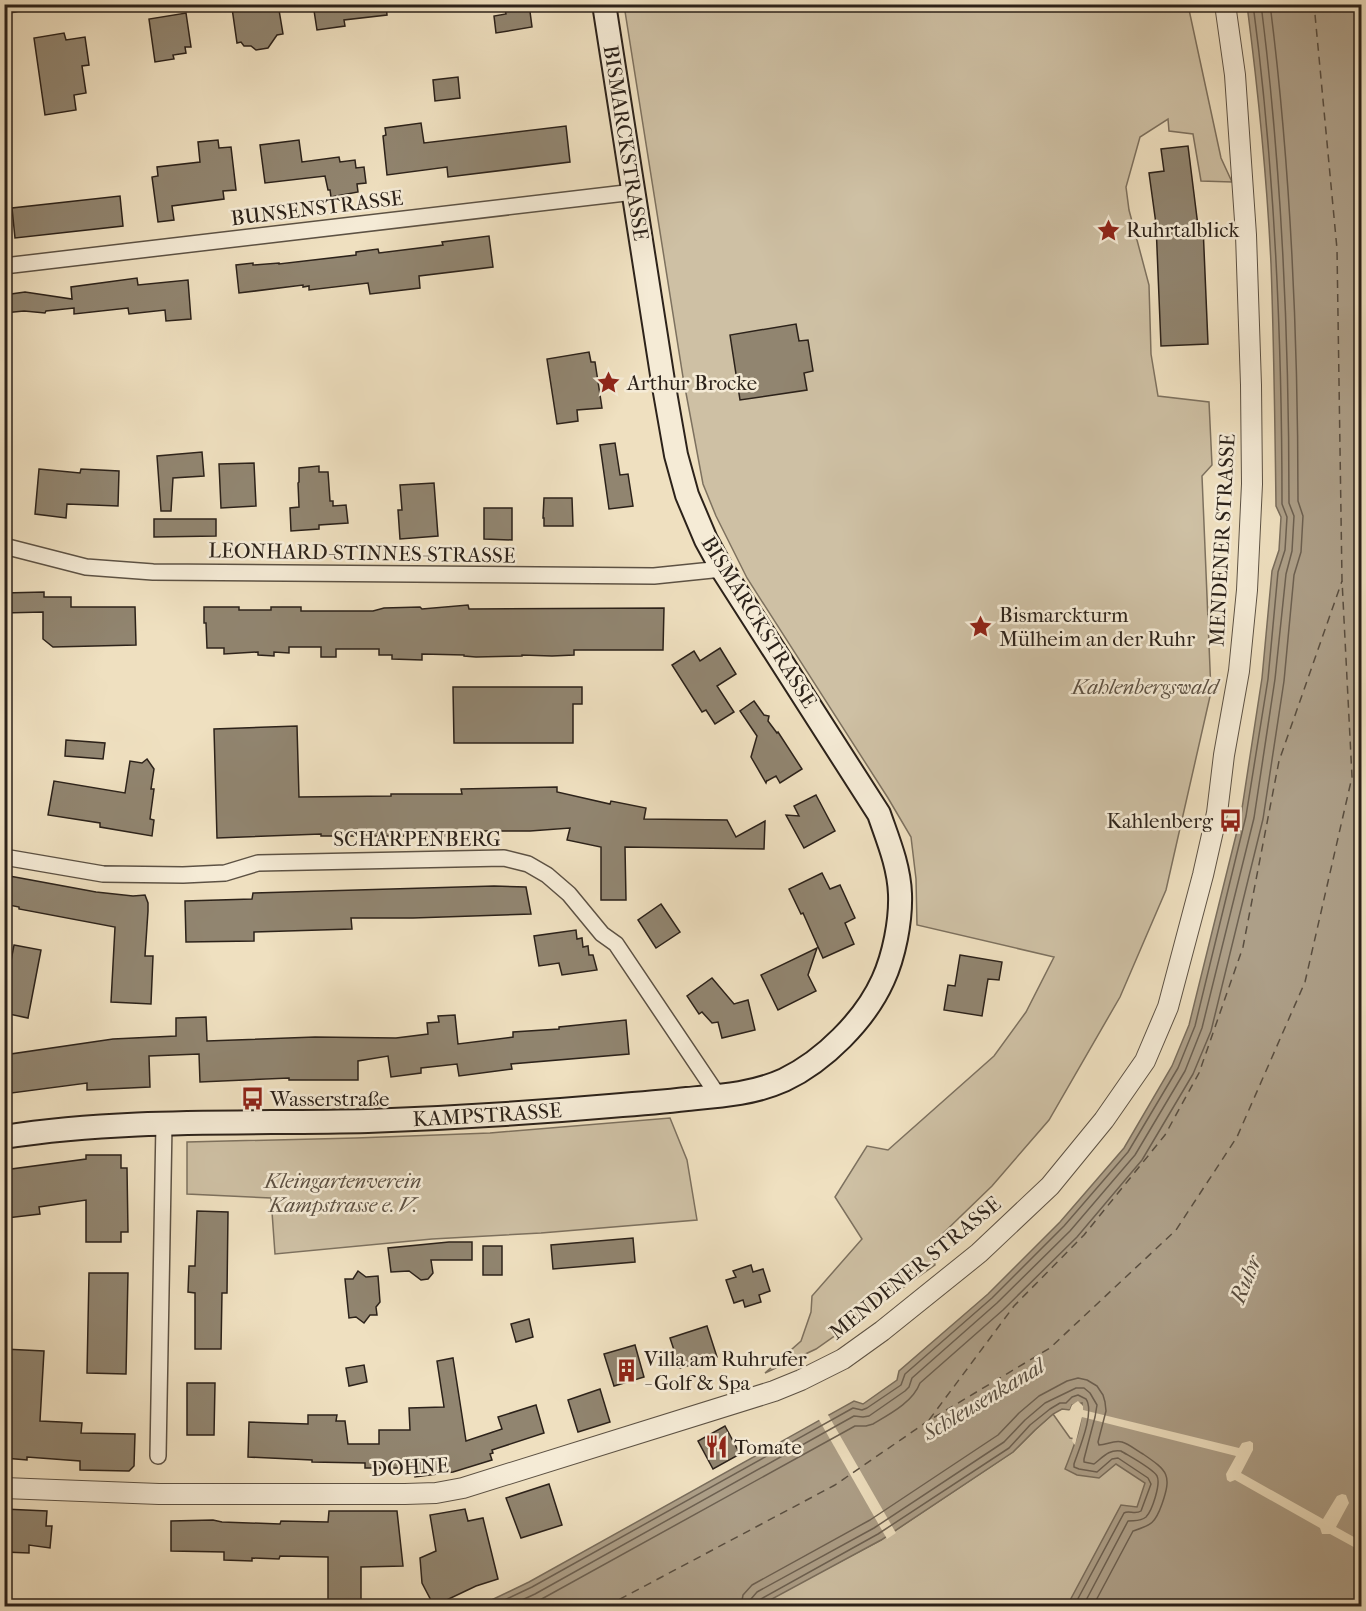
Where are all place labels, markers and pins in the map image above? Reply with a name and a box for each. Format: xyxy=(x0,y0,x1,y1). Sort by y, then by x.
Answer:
place icon: Ruhrtalblick xyxy=(1095,217,1121,243)
place label: Ruhrtalblick xyxy=(1126,218,1239,242)
place icon: Arthur Brocke xyxy=(596,370,622,396)
place label: Arthur Brocke xyxy=(626,371,757,395)
place label: Bismarckturm Mülheim an der Ruhr xyxy=(999,603,1195,651)
place icon: Bismarckturm Mülheim an der Ruhr xyxy=(968,614,994,640)
bus stop icon: Kahlenberg xyxy=(1218,808,1244,834)
place label: Kahlenberg xyxy=(1106,809,1214,833)
bus stop icon: Wasserstraße xyxy=(239,1086,265,1112)
place label: Wasserstraße xyxy=(269,1087,390,1111)
place label: Villa am Ruhrufer - Golf & Spa xyxy=(643,1347,807,1395)
building icon: Villa am Ruhrufer - Golf & Spa xyxy=(613,1358,639,1384)
restaurant icon: Tomate xyxy=(703,1434,729,1460)
place label: Tomate xyxy=(734,1435,802,1459)

